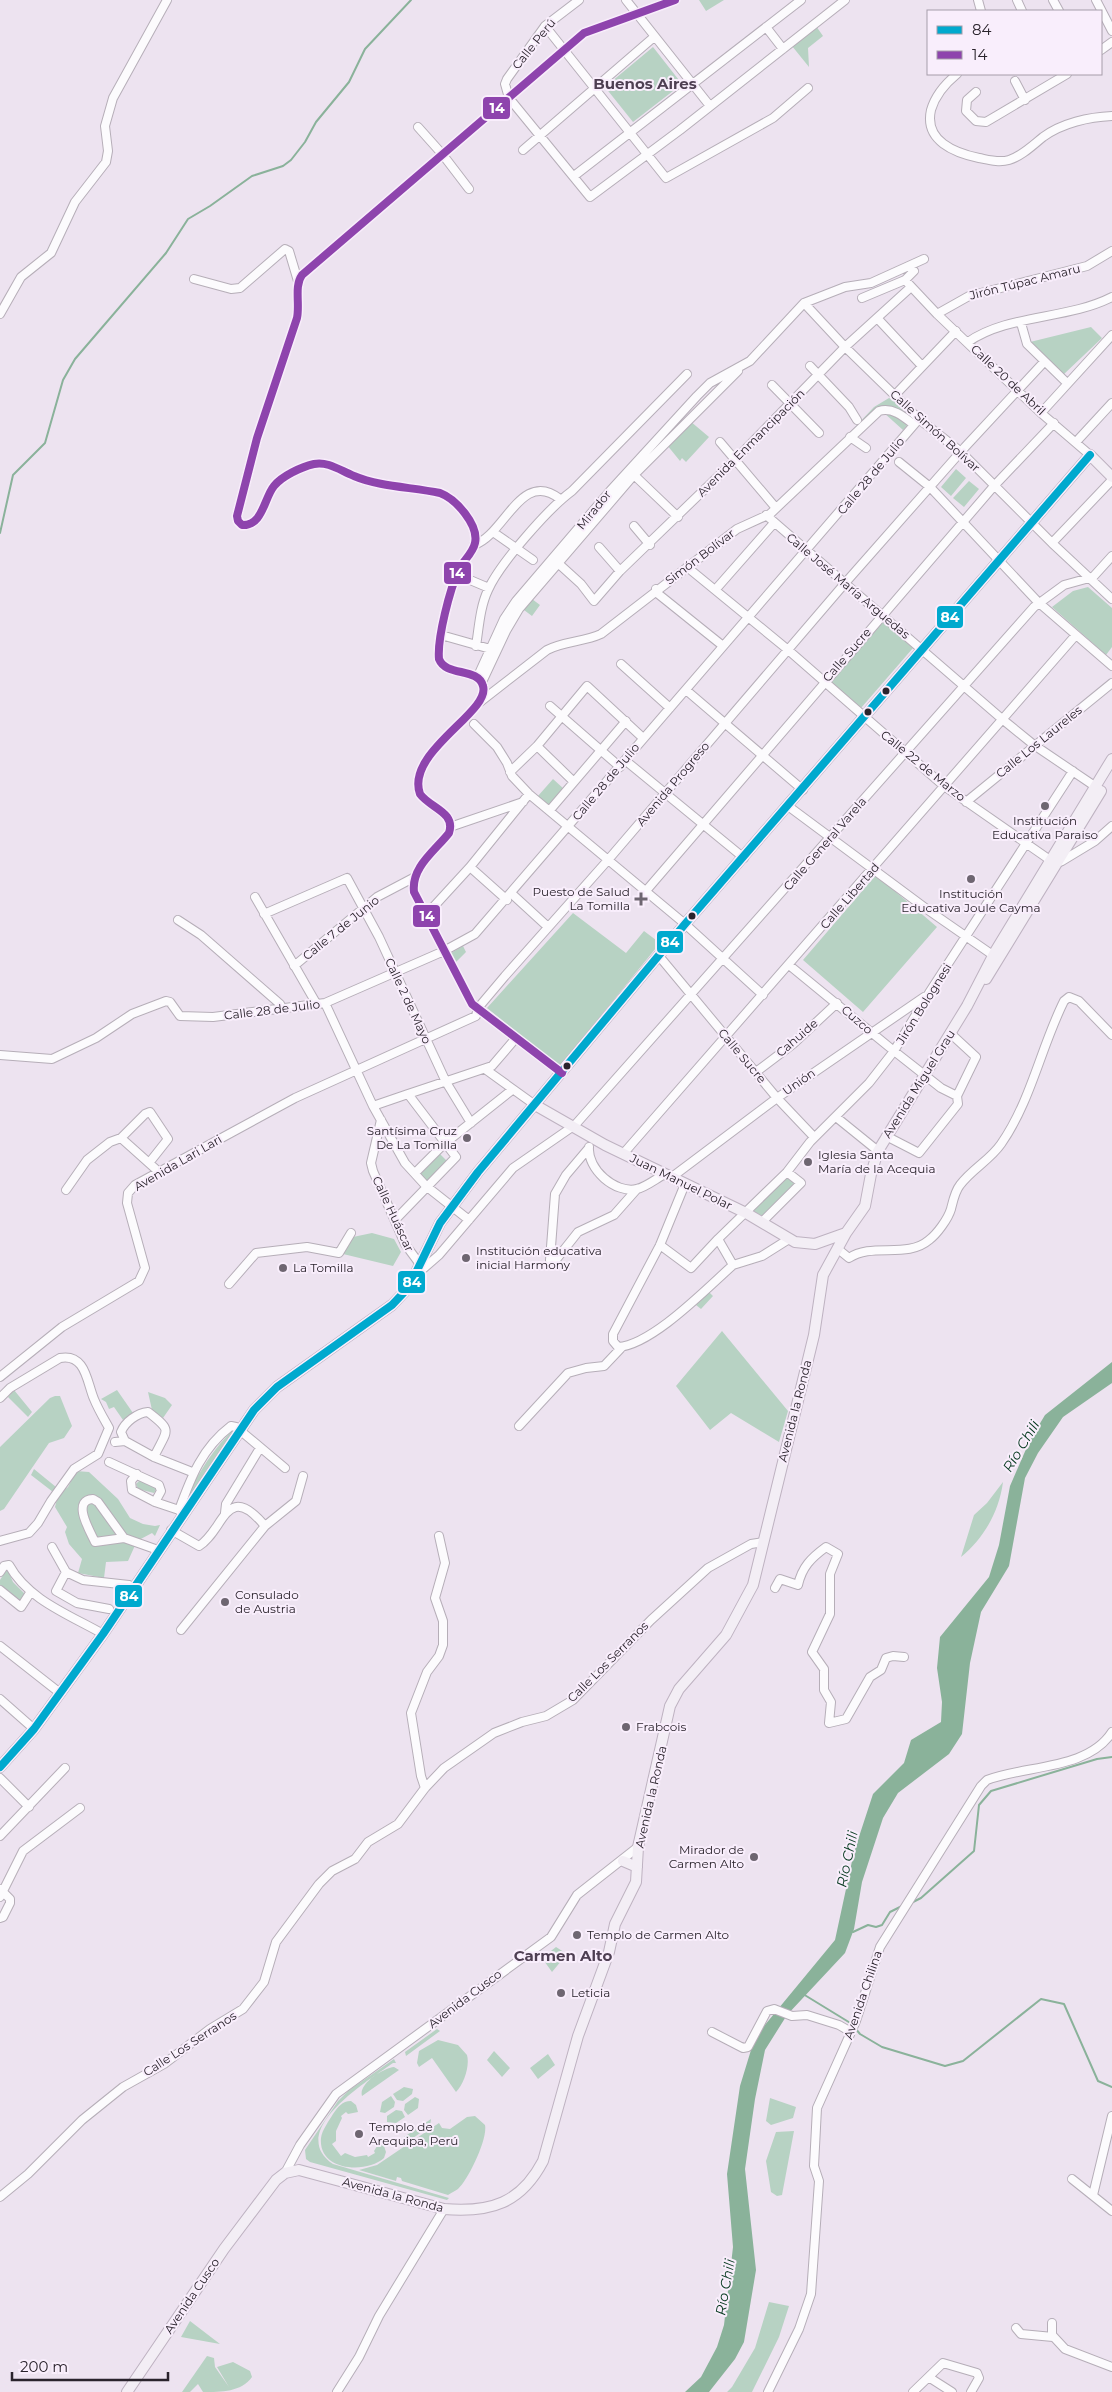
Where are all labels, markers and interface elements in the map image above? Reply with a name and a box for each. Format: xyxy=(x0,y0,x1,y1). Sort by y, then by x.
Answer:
legend xyxy=(927,10,1102,75)
street label: Calle Perú xyxy=(509,15,559,72)
text: 84 xyxy=(972,20,992,39)
text: 14 xyxy=(972,45,987,64)
district label: Buenos Aires xyxy=(593,74,697,93)
line badge: 14 xyxy=(482,96,511,120)
text: 14 xyxy=(489,99,505,117)
street label: Jirón Túpac Amaru xyxy=(967,260,1082,303)
street label: Calle 20 de Abril xyxy=(968,341,1049,418)
street label: Avenida Enmancipación xyxy=(694,386,808,500)
street label: Calle Simón Bolívar xyxy=(887,386,983,475)
street label: Calle 28 de Julio xyxy=(834,434,907,517)
street label: Mirador xyxy=(573,487,614,533)
street label: Simón Bolívar xyxy=(662,525,738,588)
street label: Calle José María Arguedas xyxy=(783,530,913,642)
line badge: 14 xyxy=(443,561,472,585)
text: 14 xyxy=(449,564,465,582)
line badge: 84 xyxy=(936,605,964,629)
text: 84 xyxy=(941,608,960,626)
street label: Calle Sucre xyxy=(819,625,874,685)
unlabelled marker xyxy=(881,686,891,696)
street label: Calle Los Laureles xyxy=(993,702,1085,781)
unlabelled marker xyxy=(863,707,873,717)
street label: Calle 22 de Marzo xyxy=(878,727,969,804)
street label: Avenida Progreso xyxy=(633,738,712,829)
street label: Calle 28 de Julio xyxy=(569,740,642,823)
street label: Calle General Varela xyxy=(780,794,869,894)
marker: Institución Educativa Paraiso xyxy=(1039,800,1051,812)
place label: Institución Educativa Paraiso xyxy=(992,813,1098,842)
street label: Calle Libertad xyxy=(817,859,882,932)
marker: Institución Educativa Joule Cayma xyxy=(965,873,977,885)
place label: Puesto de Salud La Tomilla xyxy=(532,884,630,913)
place label: Institución Educativa Joule Cayma xyxy=(901,886,1041,915)
street label: Calle 7 de Junio xyxy=(299,892,382,963)
marker: Puesto de Salud La Tomilla xyxy=(634,892,648,906)
line badge: 14 xyxy=(412,904,441,928)
text: 14 xyxy=(419,907,435,925)
unlabelled marker xyxy=(687,911,697,921)
line badge: 84 xyxy=(656,930,684,954)
text: 84 xyxy=(661,933,680,951)
street label: Calle 2 de Mayo xyxy=(382,955,435,1046)
street label: Jirón Bolognesi xyxy=(892,960,954,1048)
street label: Calle 28 de Julio xyxy=(223,996,321,1023)
street label: Cuzco xyxy=(839,1002,876,1037)
street label: Cahuide xyxy=(773,1015,821,1060)
street label: Calle Sucre xyxy=(715,1025,769,1086)
street label: Avenida Miguel Grau xyxy=(879,1027,958,1141)
unlabelled marker xyxy=(562,1061,572,1071)
street label: Unión xyxy=(779,1065,818,1098)
place label: Santísima Cruz De La Tomilla xyxy=(367,1123,457,1152)
street label: Avenida Lari Lari xyxy=(131,1131,224,1194)
marker: Santísima Cruz De La Tomilla xyxy=(461,1132,473,1144)
place label: Iglesia Santa María de la Acequia xyxy=(818,1147,936,1176)
street label: Juan Manuel Polar xyxy=(627,1150,735,1213)
marker: Iglesia Santa María de la Acequia xyxy=(802,1156,814,1168)
street label: Calle Huáscar xyxy=(369,1174,418,1254)
place label: Institución educativa inicial Harmony xyxy=(476,1243,602,1272)
marker: Institución educativa inicial Harmony xyxy=(460,1252,472,1264)
place label: La Tomilla xyxy=(293,1260,354,1275)
marker: La Tomilla xyxy=(277,1262,289,1274)
line badge: 84 xyxy=(397,1270,426,1294)
text: 84 xyxy=(403,1273,422,1291)
street label: Avenida la Ronda xyxy=(775,1358,814,1463)
water label: Río Chili xyxy=(999,1417,1044,1475)
line badge: 84 xyxy=(114,1584,143,1608)
text: 84 xyxy=(120,1587,139,1605)
place label: Consulado de Austria xyxy=(235,1587,299,1616)
marker: Consulado de Austria xyxy=(219,1596,231,1608)
street label: Calle Los Serranos xyxy=(564,1618,651,1705)
place label: Frabcois xyxy=(636,1719,686,1734)
marker: Frabcois xyxy=(620,1721,632,1733)
street label: Avenida la Ronda xyxy=(631,1744,670,1850)
water label: Río Chili xyxy=(832,1829,862,1889)
place label: Mirador de Carmen Alto xyxy=(669,1842,744,1871)
marker: Mirador de Carmen Alto xyxy=(748,1851,760,1863)
place label: Templo de Carmen Alto xyxy=(587,1927,729,1942)
marker: Templo de Carmen Alto xyxy=(571,1929,583,1941)
district label: Carmen Alto xyxy=(514,1946,612,1965)
street label: Avenida Chilina xyxy=(840,1948,885,2041)
street label: Avenida Cusco xyxy=(425,1966,504,2031)
place label: Leticia xyxy=(571,1985,610,2000)
marker: Leticia xyxy=(555,1987,567,1999)
street label: Calle Los Serranos xyxy=(140,2008,239,2079)
place label: Templo de Arequipa, Perú xyxy=(369,2119,458,2148)
marker: Templo de Arequipa, Perú xyxy=(353,2128,365,2140)
street label: Avenida la Ronda xyxy=(341,2174,446,2215)
street label: Avenida Cusco xyxy=(161,2255,222,2336)
water label: Río Chili xyxy=(711,2257,739,2317)
scale bar xyxy=(12,2350,169,2382)
text: 200 m xyxy=(20,2357,68,2376)

